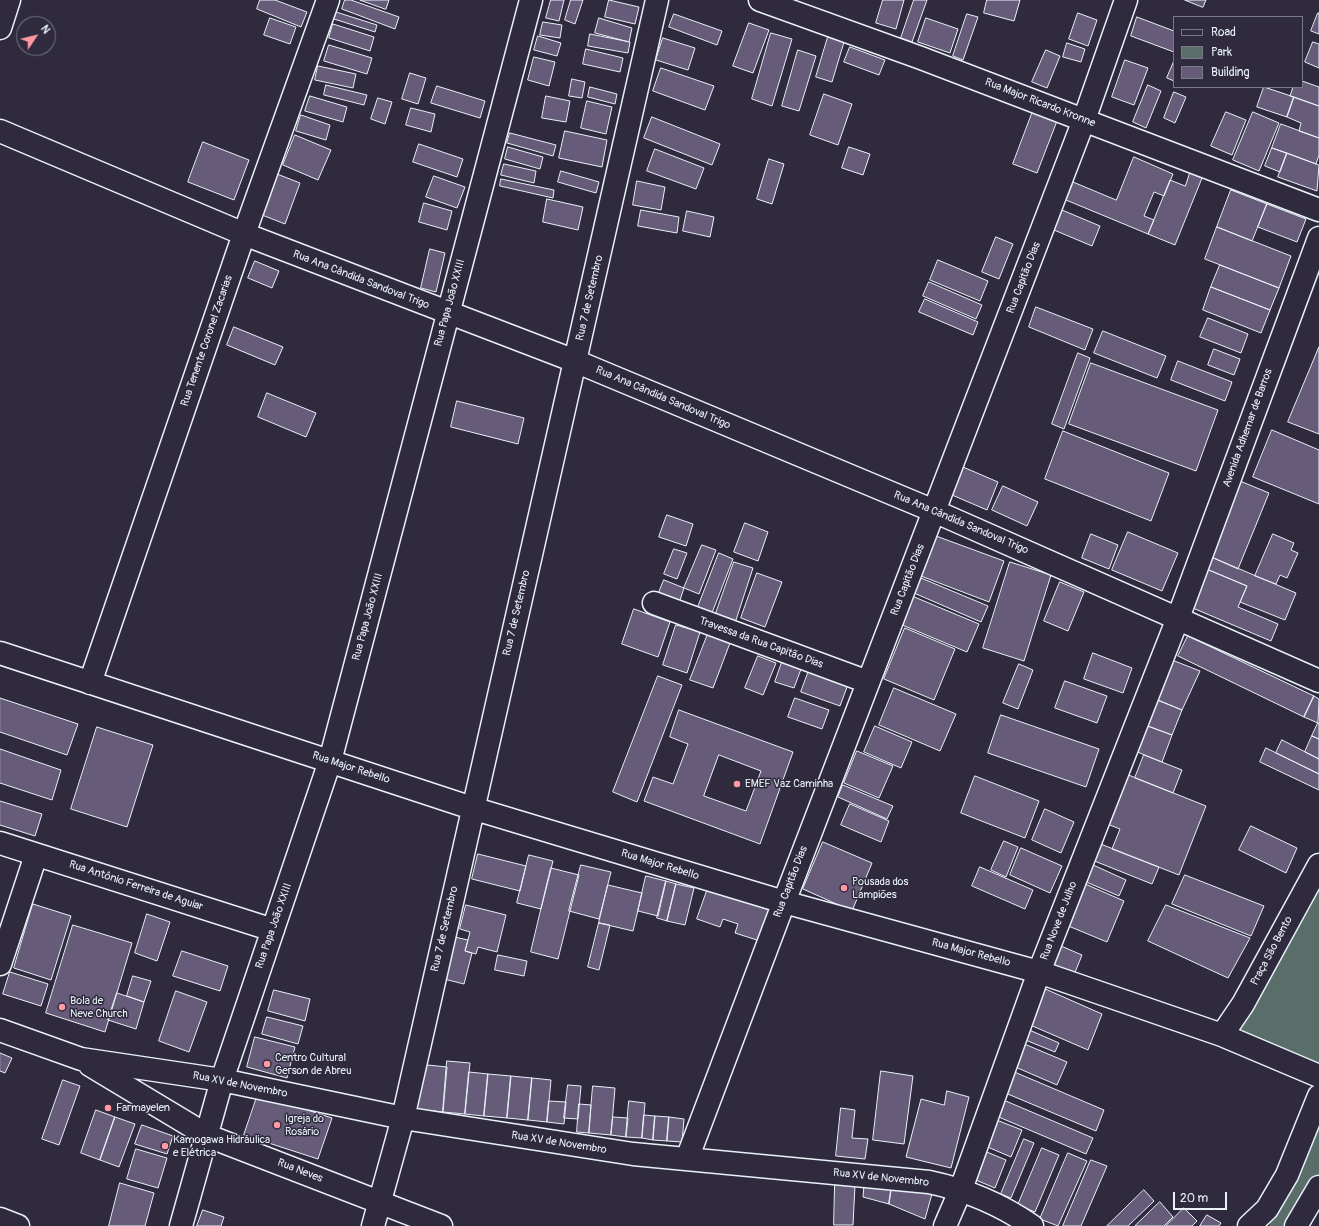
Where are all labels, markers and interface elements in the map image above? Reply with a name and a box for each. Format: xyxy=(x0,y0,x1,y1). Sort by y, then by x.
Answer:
north arrow xyxy=(16,16,56,56)
legend xyxy=(1173,16,1303,88)
text: N xyxy=(38,23,53,36)
text: Road xyxy=(1211,25,1236,40)
text: Park xyxy=(1211,45,1232,60)
text: Building xyxy=(1211,65,1250,80)
street label: Rua Major Ricardo Kronne xyxy=(983,76,1097,130)
street label: Rua Capitão Dias xyxy=(1004,240,1044,316)
street label: Rua Ana Cândida Sandoval Trigo xyxy=(291,248,431,312)
street label: Rua 7 de Setembro xyxy=(574,254,606,342)
street label: Rua Papa João XXIII xyxy=(432,258,468,348)
street label: Rua Tenente Coronel Zacarias xyxy=(178,274,236,408)
street label: Rua Ana Cândida Sandoval Trigo xyxy=(594,364,732,432)
street label: Avenida Adhemar de Barros xyxy=(1220,367,1276,489)
street label: Rua Ana Cândida Sandoval Trigo xyxy=(892,489,1030,557)
street label: Rua Capitão Dias xyxy=(888,542,928,618)
street label: Rua 7 de Setembro xyxy=(501,569,533,657)
street label: Rua Papa João XXIII xyxy=(350,572,386,662)
street label: Travessa da Rua Capitão Dias xyxy=(697,614,825,672)
street label: Rua Major Rebello xyxy=(310,749,392,787)
place label: EMEF Vaz Caminha xyxy=(745,777,833,791)
marker: EMEF Vaz Caminha xyxy=(732,779,742,789)
street label: Rua Capitão Dias xyxy=(771,844,811,920)
street label: Rua Major Rebello xyxy=(619,847,701,883)
street label: Rua Antônio Ferreira de Aguiar xyxy=(67,858,205,914)
place label: Pousada dos Lampiões xyxy=(852,875,908,901)
street label: Rua Nove de Julho xyxy=(1038,880,1080,962)
street label: Rua Papa João XXIII xyxy=(253,881,295,971)
marker: Pousada dos Lampiões xyxy=(839,883,849,893)
street label: Rua 7 de Setembro xyxy=(429,885,461,973)
street label: Praça São Bento xyxy=(1248,914,1296,988)
street label: Rua Major Rebello xyxy=(930,936,1012,970)
place label: Bola de Neve Church xyxy=(70,994,128,1020)
marker: Bola de Neve Church xyxy=(57,1002,67,1012)
place label: Centro Cultural Gerson de Abreu xyxy=(275,1051,351,1077)
marker: Centro Cultural Gerson de Abreu xyxy=(262,1059,272,1069)
street label: Rua XV de Novembro xyxy=(191,1069,289,1101)
place label: Farmayelen xyxy=(116,1101,170,1115)
marker: Farmayelen xyxy=(103,1103,113,1113)
place label: Igreja do Rosário xyxy=(285,1112,324,1138)
marker: Igreja do Rosário xyxy=(272,1120,282,1130)
street label: Rua XV de Novembro xyxy=(510,1129,608,1157)
place label: Kamogawa Hidráulica e Elétrica xyxy=(173,1133,270,1159)
marker: Kamogawa Hidráulica e Elétrica xyxy=(160,1141,170,1151)
street label: Rua Neves xyxy=(275,1156,325,1186)
street label: Rua XV de Novembro xyxy=(832,1166,930,1190)
scale bar xyxy=(1175,1184,1229,1210)
text: 20 m xyxy=(1180,1191,1208,1206)

